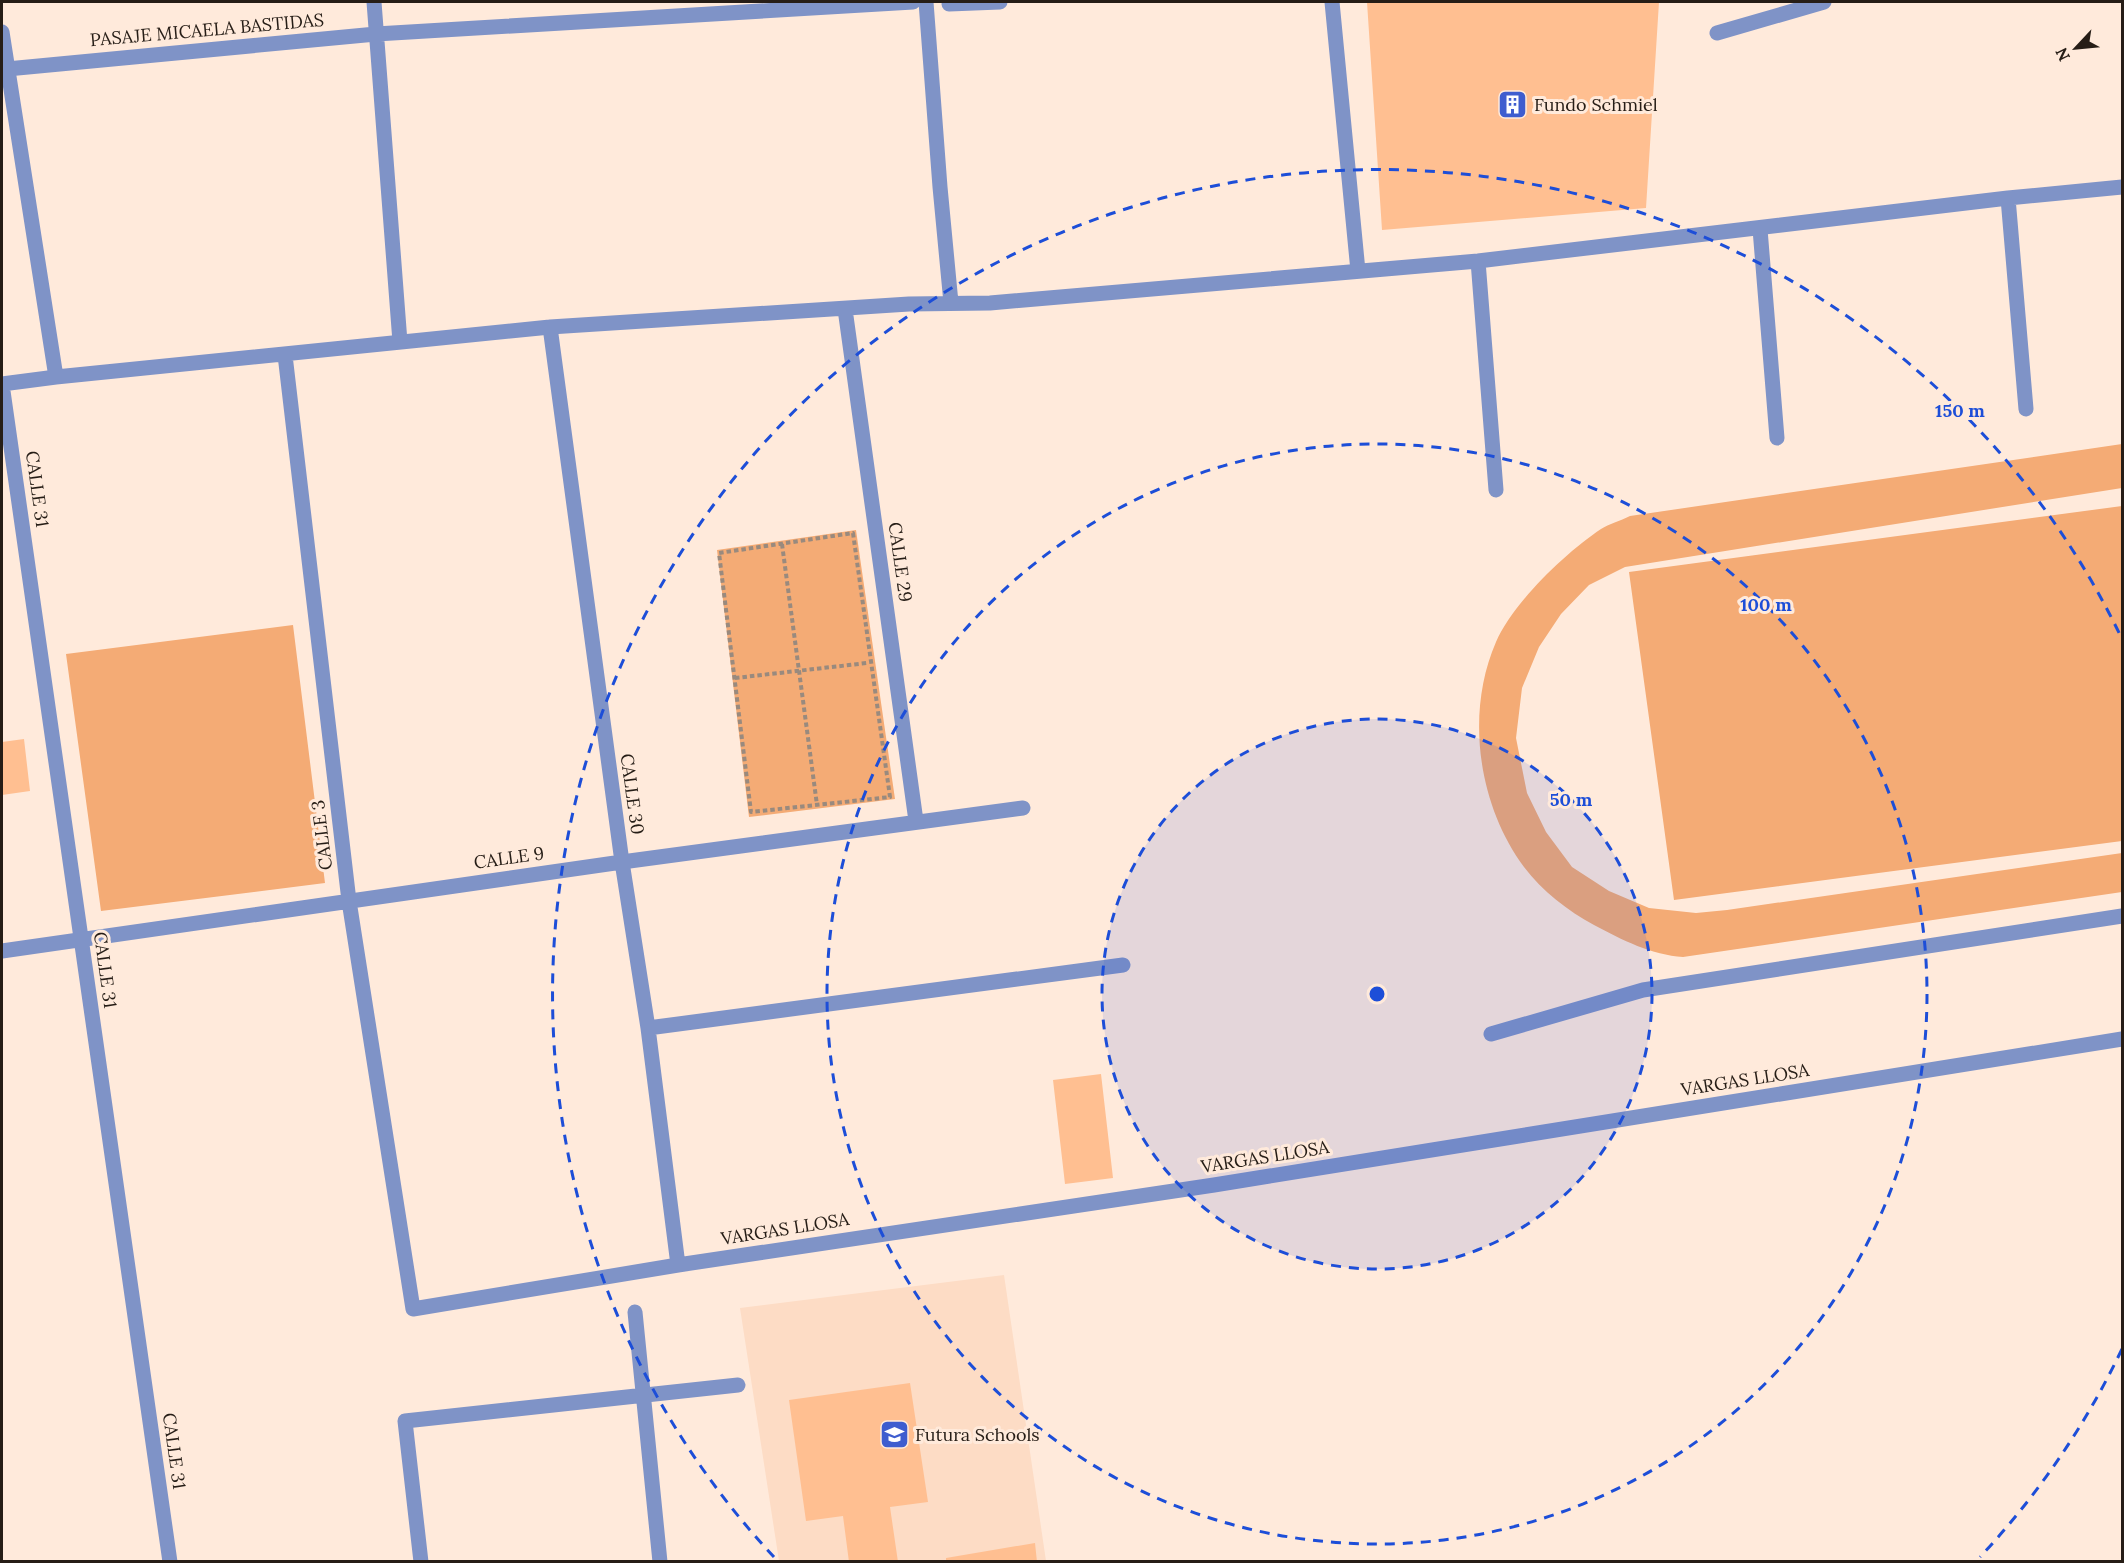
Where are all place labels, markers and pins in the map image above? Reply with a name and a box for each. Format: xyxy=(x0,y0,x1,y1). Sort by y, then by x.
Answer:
building icon: Fundo Schmiel xyxy=(1497,89,1529,121)
place label: Fundo Schmiel xyxy=(1534,93,1658,116)
centre of rings xyxy=(1367,984,1387,1004)
school or university icon: Futura Schools xyxy=(878,1419,910,1451)
place label: Futura Schools xyxy=(915,1423,1040,1446)

